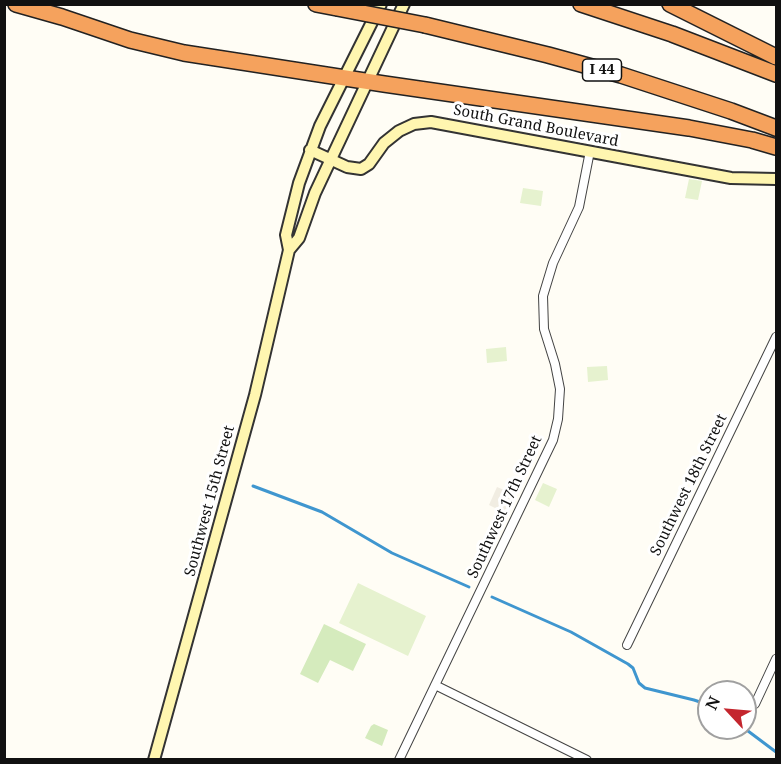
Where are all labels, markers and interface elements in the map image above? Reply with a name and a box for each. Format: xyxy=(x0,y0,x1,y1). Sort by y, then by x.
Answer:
road number: I 44 xyxy=(582,59,622,81)
street label: South Grand Boulevard xyxy=(452,101,620,151)
street label: Southwest 18th Street xyxy=(647,411,731,559)
street label: Southwest 15th Street xyxy=(181,424,239,578)
street label: Southwest 17th Street xyxy=(464,433,546,581)
north arrow xyxy=(697,680,757,740)
text: N xyxy=(700,693,725,713)

